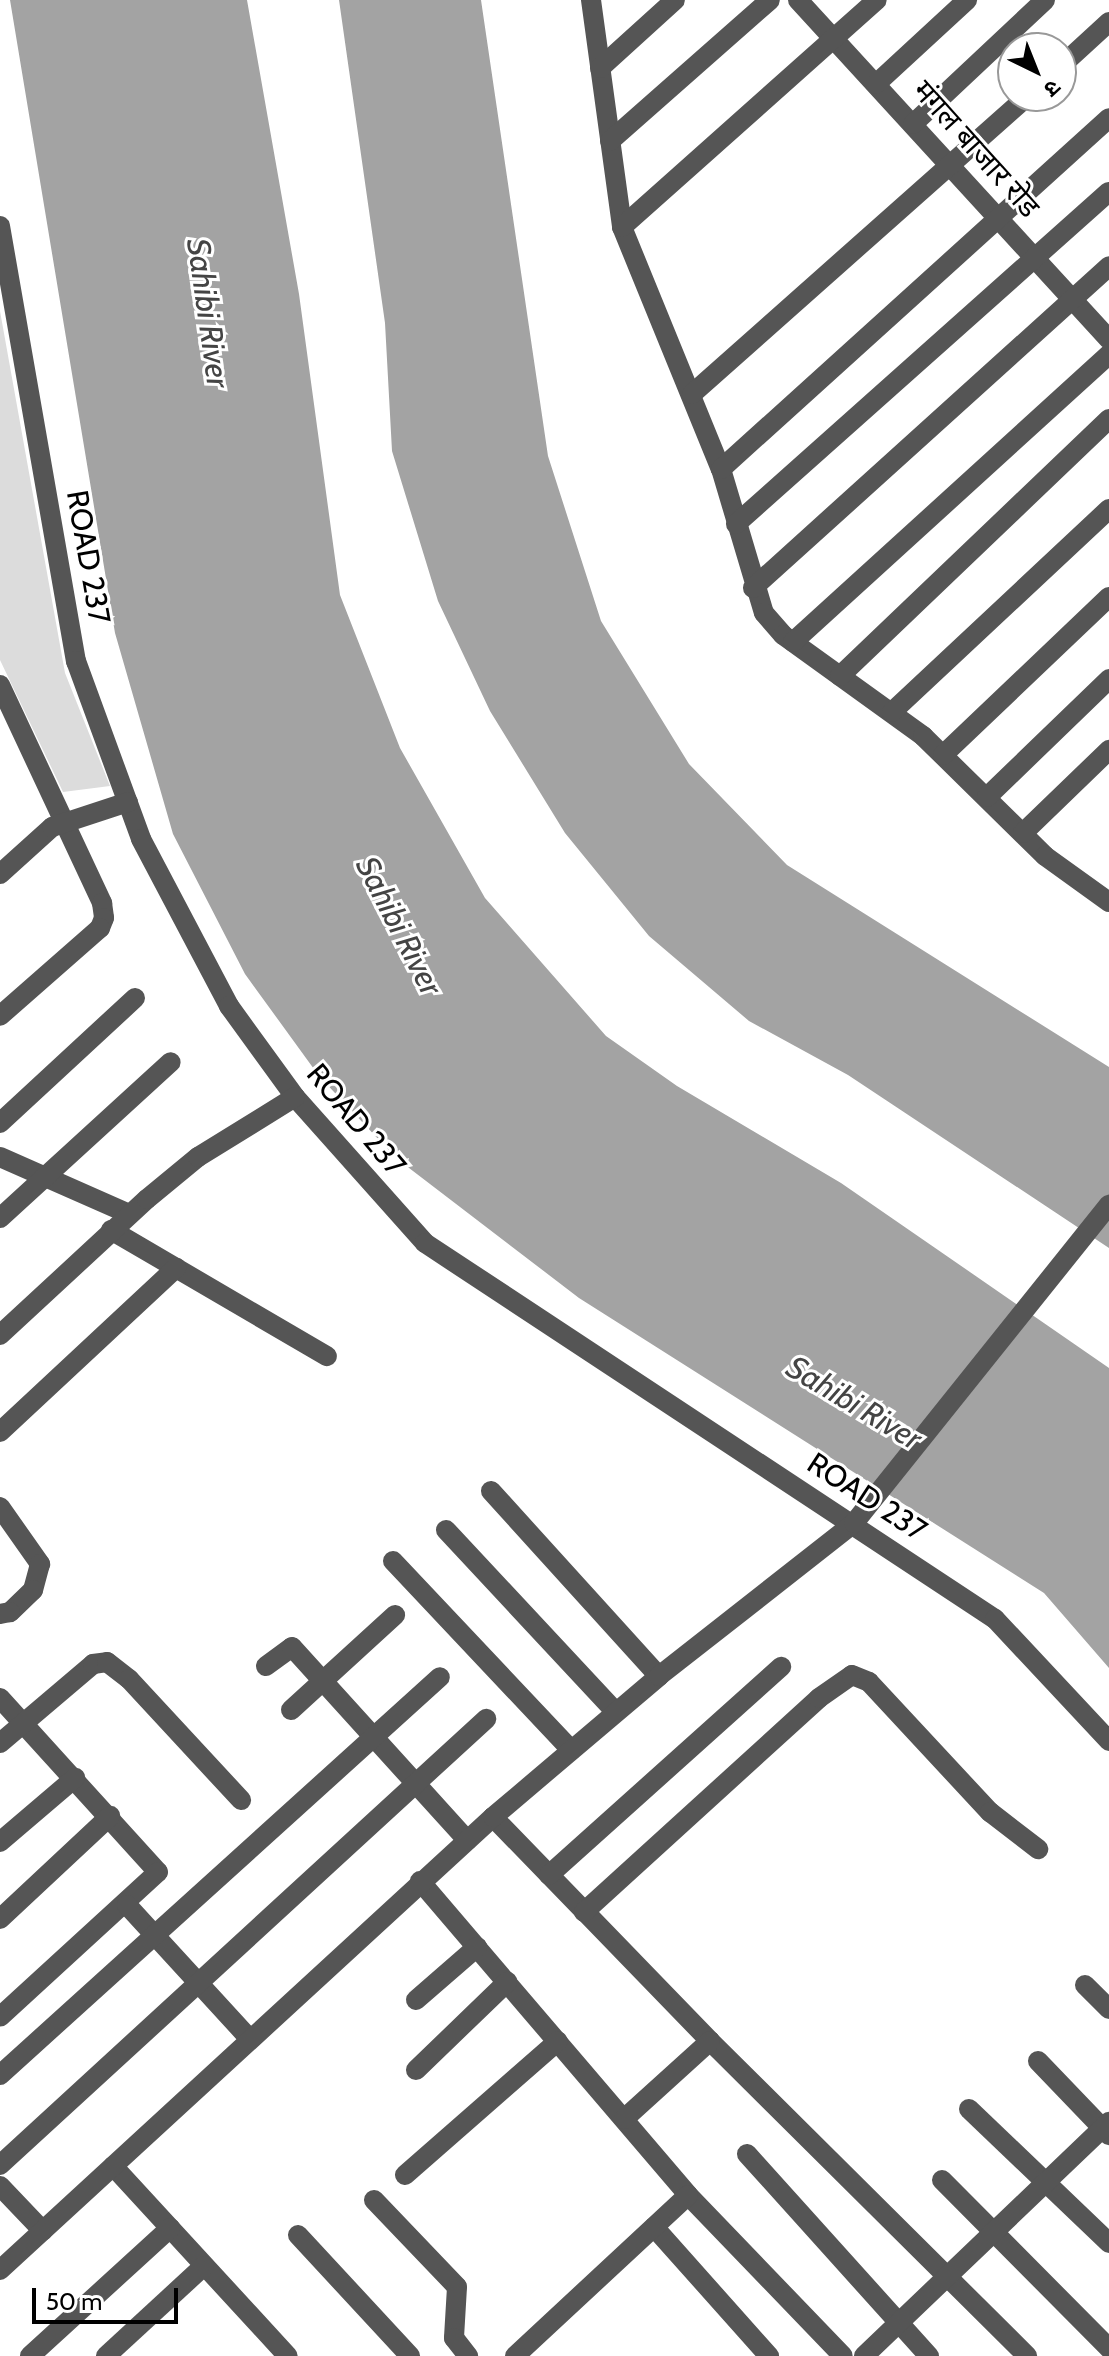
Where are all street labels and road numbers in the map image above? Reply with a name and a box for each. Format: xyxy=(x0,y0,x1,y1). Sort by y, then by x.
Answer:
street label: मंगल बाजार रोड xyxy=(905,73,1047,225)
street label: ROAD 237 xyxy=(59,487,117,627)
street label: ROAD 237 xyxy=(299,1057,413,1183)
street label: ROAD 237 xyxy=(801,1445,933,1549)

